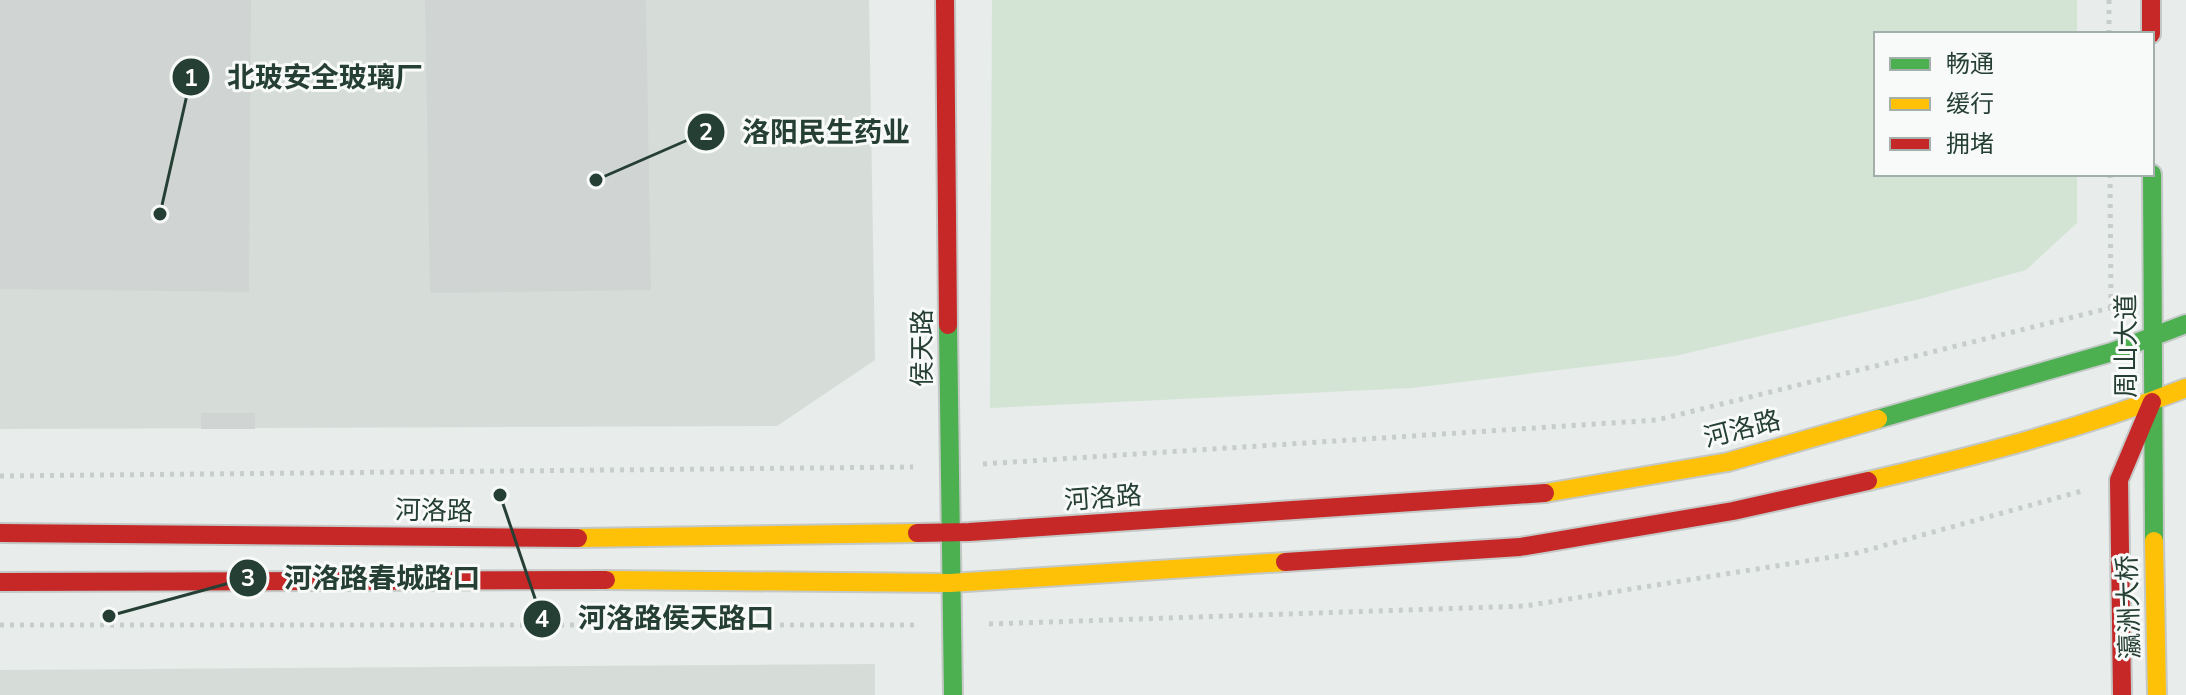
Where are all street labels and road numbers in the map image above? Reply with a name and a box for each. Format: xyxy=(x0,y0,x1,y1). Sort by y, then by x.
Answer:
street label: 周山大道 xyxy=(2109,294,2144,398)
street label: 侯天路 xyxy=(905,309,940,387)
street label: 河洛路 xyxy=(1700,403,1784,455)
street label: 河洛路 xyxy=(1063,478,1143,518)
street label: 河洛路 xyxy=(395,493,473,529)
street label: 瀛洲大桥 xyxy=(2110,554,2148,660)

